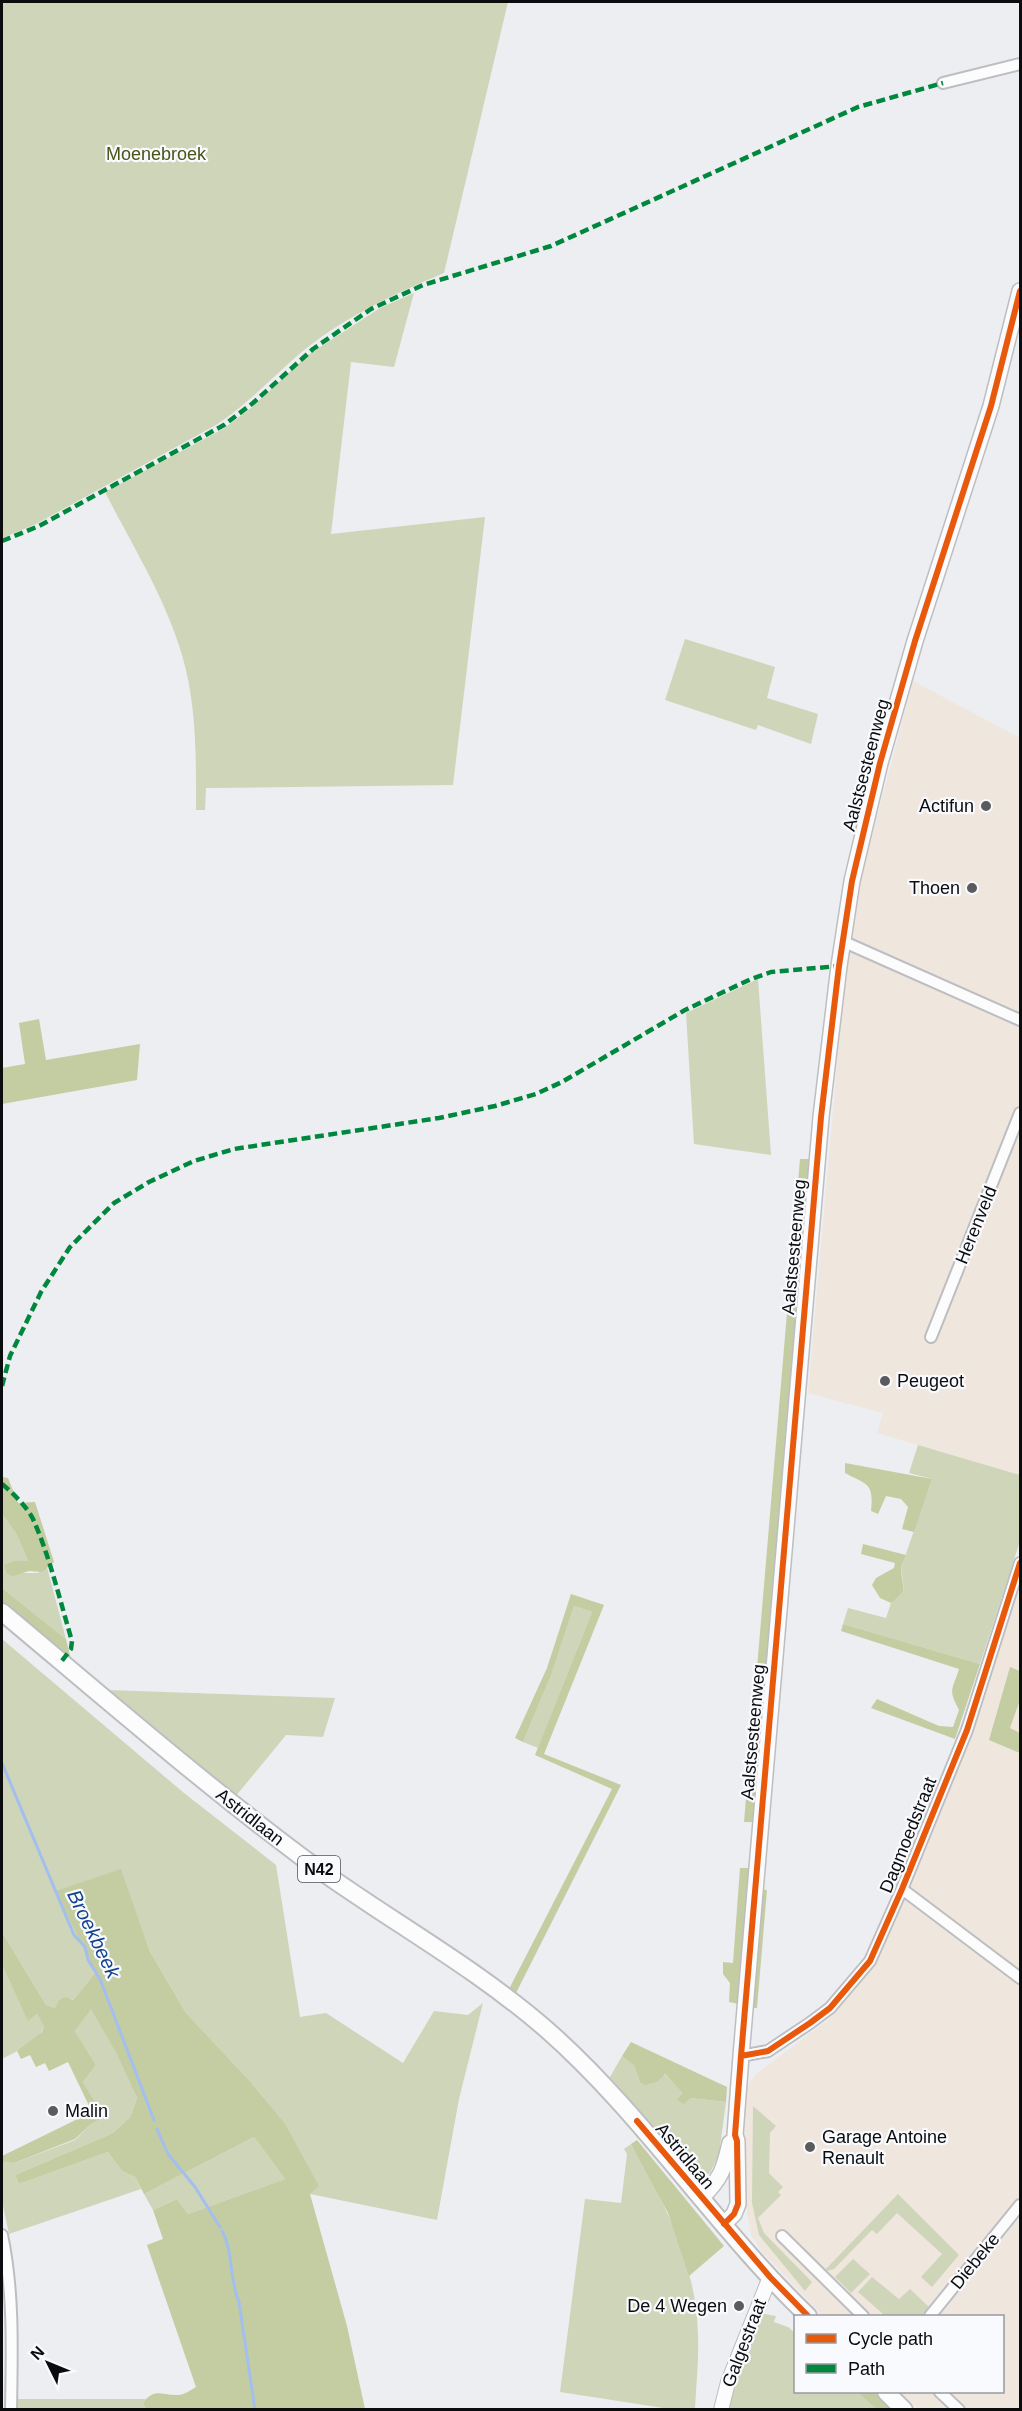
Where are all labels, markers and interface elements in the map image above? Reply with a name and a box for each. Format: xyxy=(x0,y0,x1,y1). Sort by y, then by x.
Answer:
park label: Moenebroek xyxy=(106,144,207,164)
street label: Aalstsesteenweg xyxy=(839,697,893,833)
place label: Actifun xyxy=(919,796,974,816)
marker: Actifun xyxy=(979,799,993,813)
place label: Thoen xyxy=(909,878,960,898)
marker: Thoen xyxy=(965,881,979,895)
street label: Aalstsesteenweg xyxy=(778,1178,810,1316)
street label: Herenveld xyxy=(951,1183,1001,1267)
place label: Peugeot xyxy=(897,1371,964,1391)
marker: Peugeot xyxy=(878,1374,892,1388)
street label: Aalstsesteenweg xyxy=(737,1663,769,1801)
street label: Dagmoedstraat xyxy=(876,1774,940,1896)
street label: Astridlaan xyxy=(212,1784,288,1850)
road number: N42 xyxy=(298,1856,340,1882)
water label: Broekbeek xyxy=(63,1886,125,1983)
place label: Malin xyxy=(65,2101,108,2121)
marker: Malin xyxy=(46,2104,60,2118)
street label: Astridlaan xyxy=(652,2119,718,2193)
place label: Garage Antoine Renault xyxy=(822,2127,947,2168)
marker: Garage Antoine Renault xyxy=(803,2140,817,2154)
street label: Diebeke xyxy=(946,2229,1004,2293)
place label: De 4 Wegen xyxy=(627,2296,727,2316)
street label: Galgestraat xyxy=(718,2296,770,2390)
marker: De 4 Wegen xyxy=(732,2299,746,2313)
legend xyxy=(794,2315,1004,2393)
text: Cycle path xyxy=(848,2329,933,2349)
north arrow xyxy=(18,2333,78,2393)
text: N xyxy=(27,2343,48,2363)
text: Path xyxy=(848,2359,885,2379)

